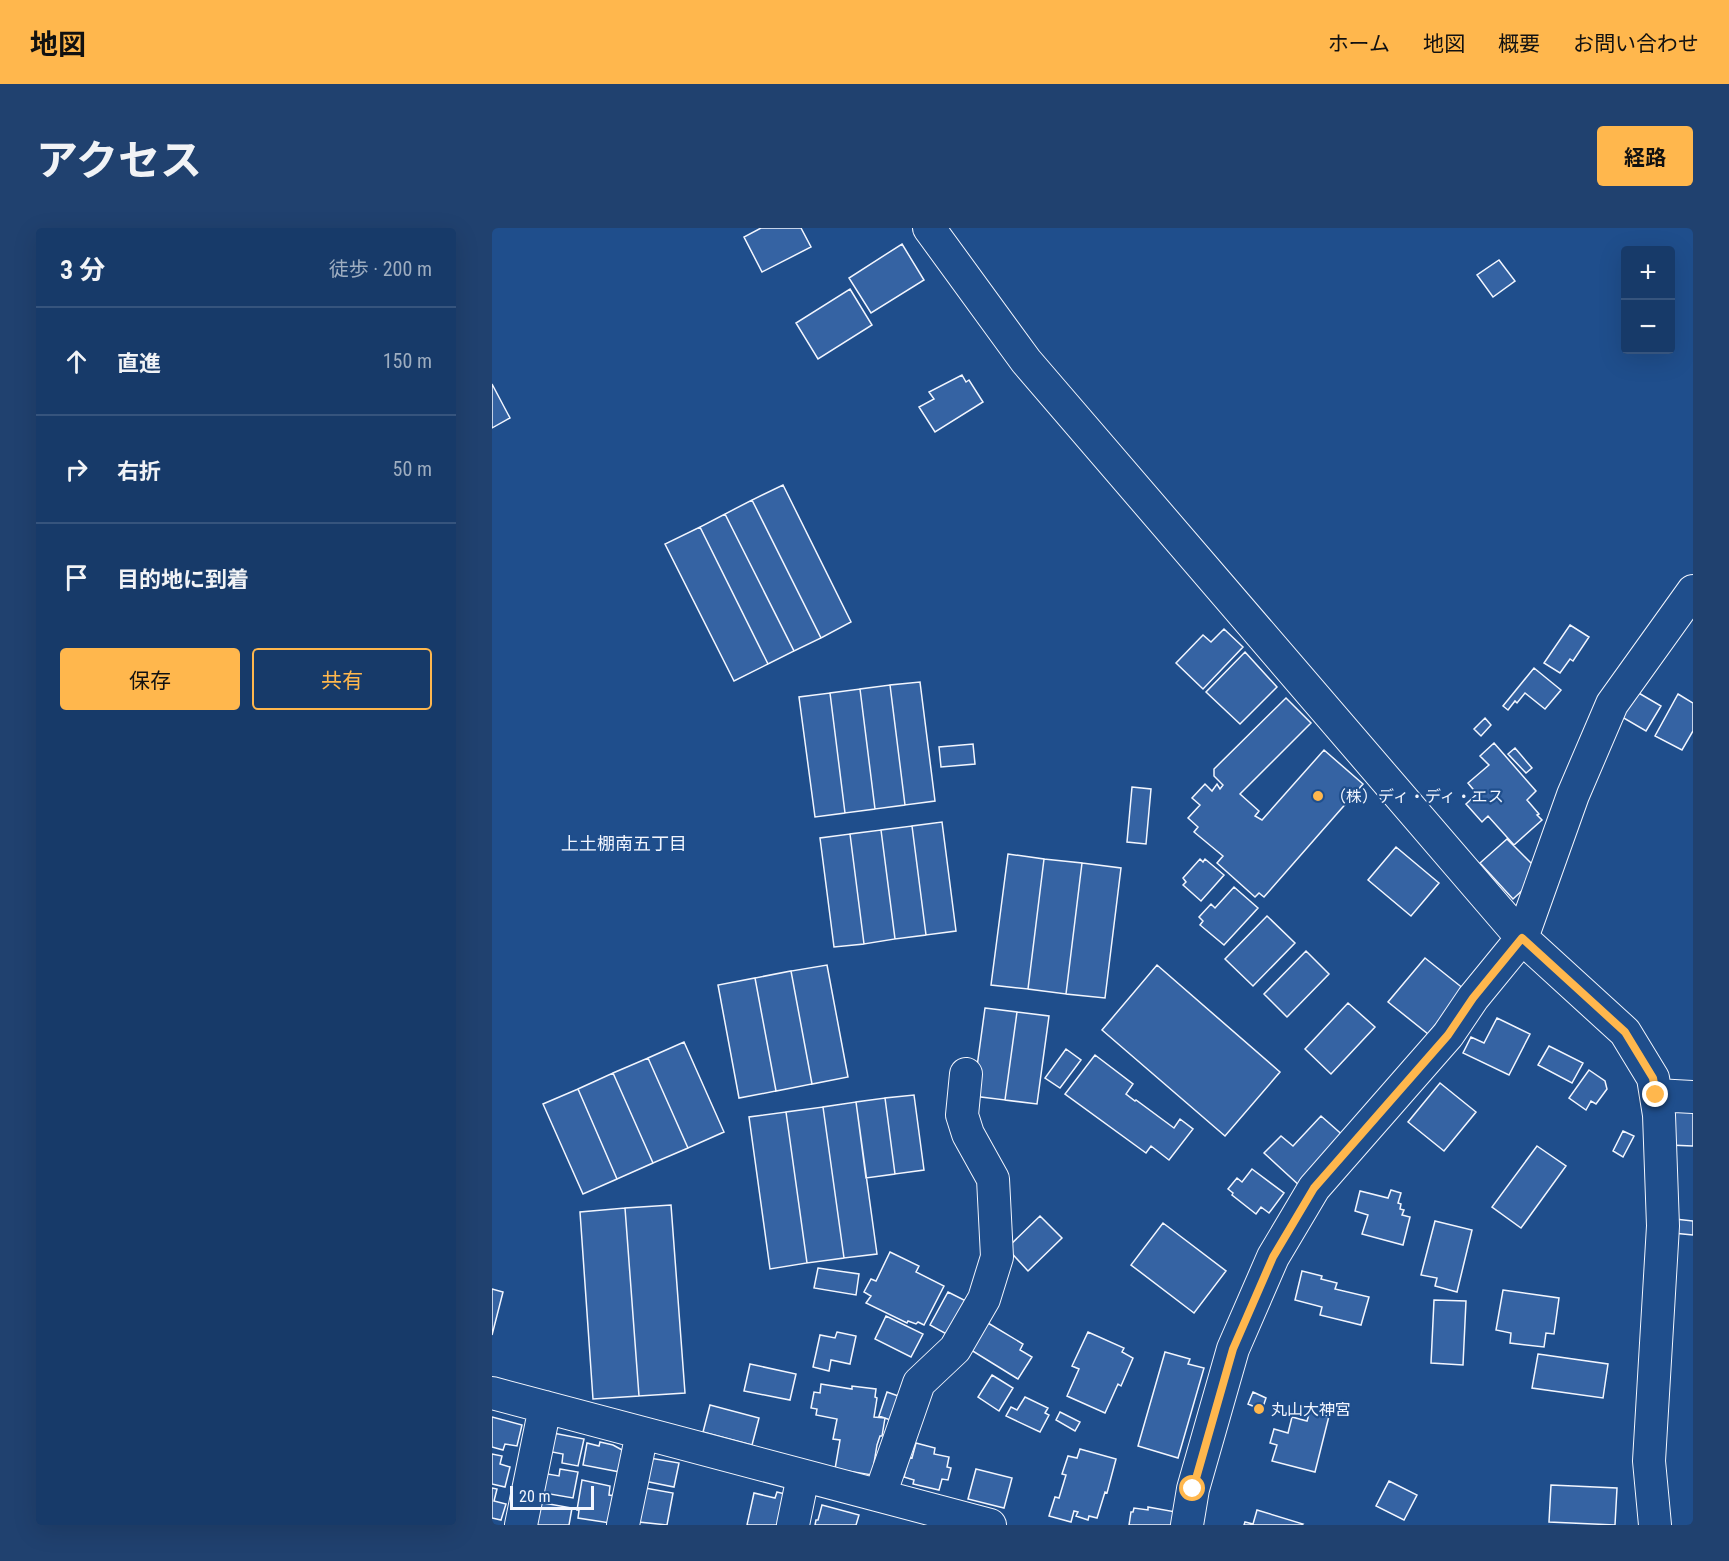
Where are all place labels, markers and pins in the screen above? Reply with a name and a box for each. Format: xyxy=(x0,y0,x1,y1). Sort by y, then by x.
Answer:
place label: （株）ディ・ディ・エス xyxy=(1330,787,1504,806)
marker: （株）ディ・ディ・エス xyxy=(1311,789,1325,803)
place label: 丸山大神宮 xyxy=(1271,1400,1351,1419)
marker: 丸山大神宮 xyxy=(1252,1402,1266,1416)

